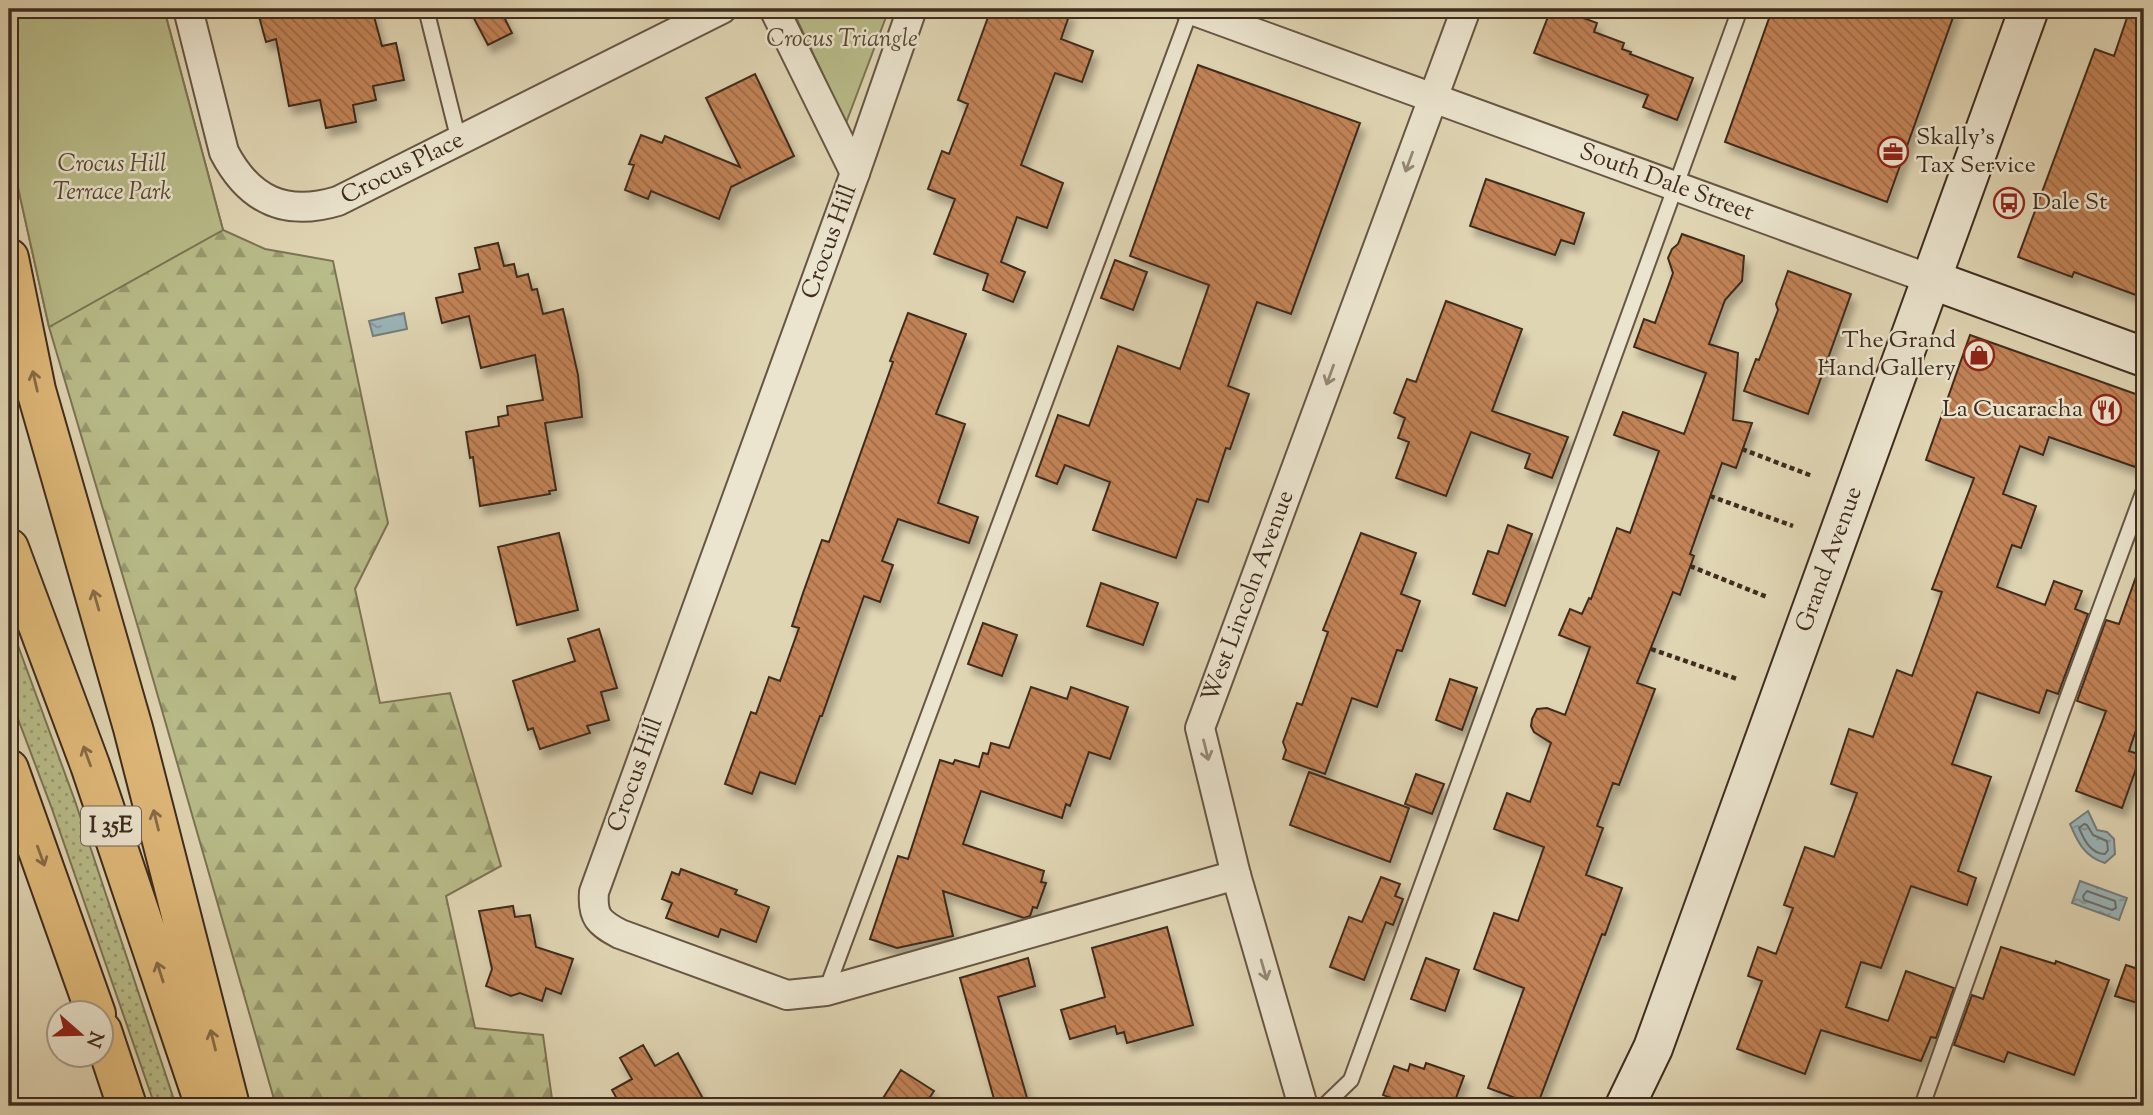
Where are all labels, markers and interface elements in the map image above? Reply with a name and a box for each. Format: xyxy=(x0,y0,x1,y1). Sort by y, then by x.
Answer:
park label: Crocus Triangle xyxy=(766,23,918,57)
place label: Skally’s Tax Service xyxy=(1916,121,2036,183)
street label: Crocus Place xyxy=(335,124,470,214)
office icon: Skally’s Tax Service xyxy=(1876,135,1910,169)
street label: South Dale Street xyxy=(1574,136,1758,230)
park label: Crocus Hill Terrace Park xyxy=(53,148,171,210)
one-way arrow xyxy=(1402,150,1414,172)
street label: Crocus Hill xyxy=(794,180,867,304)
bus stop icon: Dale St xyxy=(1992,186,2026,220)
place label: Dale St xyxy=(2032,186,2107,220)
place label: The Grand Hand Gallery xyxy=(1817,324,1956,386)
shop icon: The Grand Hand Gallery xyxy=(1962,338,1996,372)
one-way arrow xyxy=(1323,363,1336,385)
one-way arrow xyxy=(27,370,41,393)
place label: La Cucaracha xyxy=(1942,393,2083,427)
restaurant icon: La Cucaracha xyxy=(2089,393,2123,427)
street label: Grand Avenue xyxy=(1788,482,1872,637)
street label: West Lincoln Avenue xyxy=(1194,486,1303,707)
one-way arrow xyxy=(89,589,102,611)
street label: Crocus Hill xyxy=(600,713,673,837)
one-way arrow xyxy=(1200,738,1213,761)
one-way arrow xyxy=(80,746,92,768)
road number: I 35E xyxy=(81,806,141,846)
one-way arrow xyxy=(149,809,162,832)
one-way arrow xyxy=(35,845,48,867)
one-way arrow xyxy=(1258,959,1271,981)
one-way arrow xyxy=(153,961,165,983)
north arrow xyxy=(46,1000,116,1070)
text: N xyxy=(78,1027,109,1051)
one-way arrow xyxy=(206,1029,219,1052)

